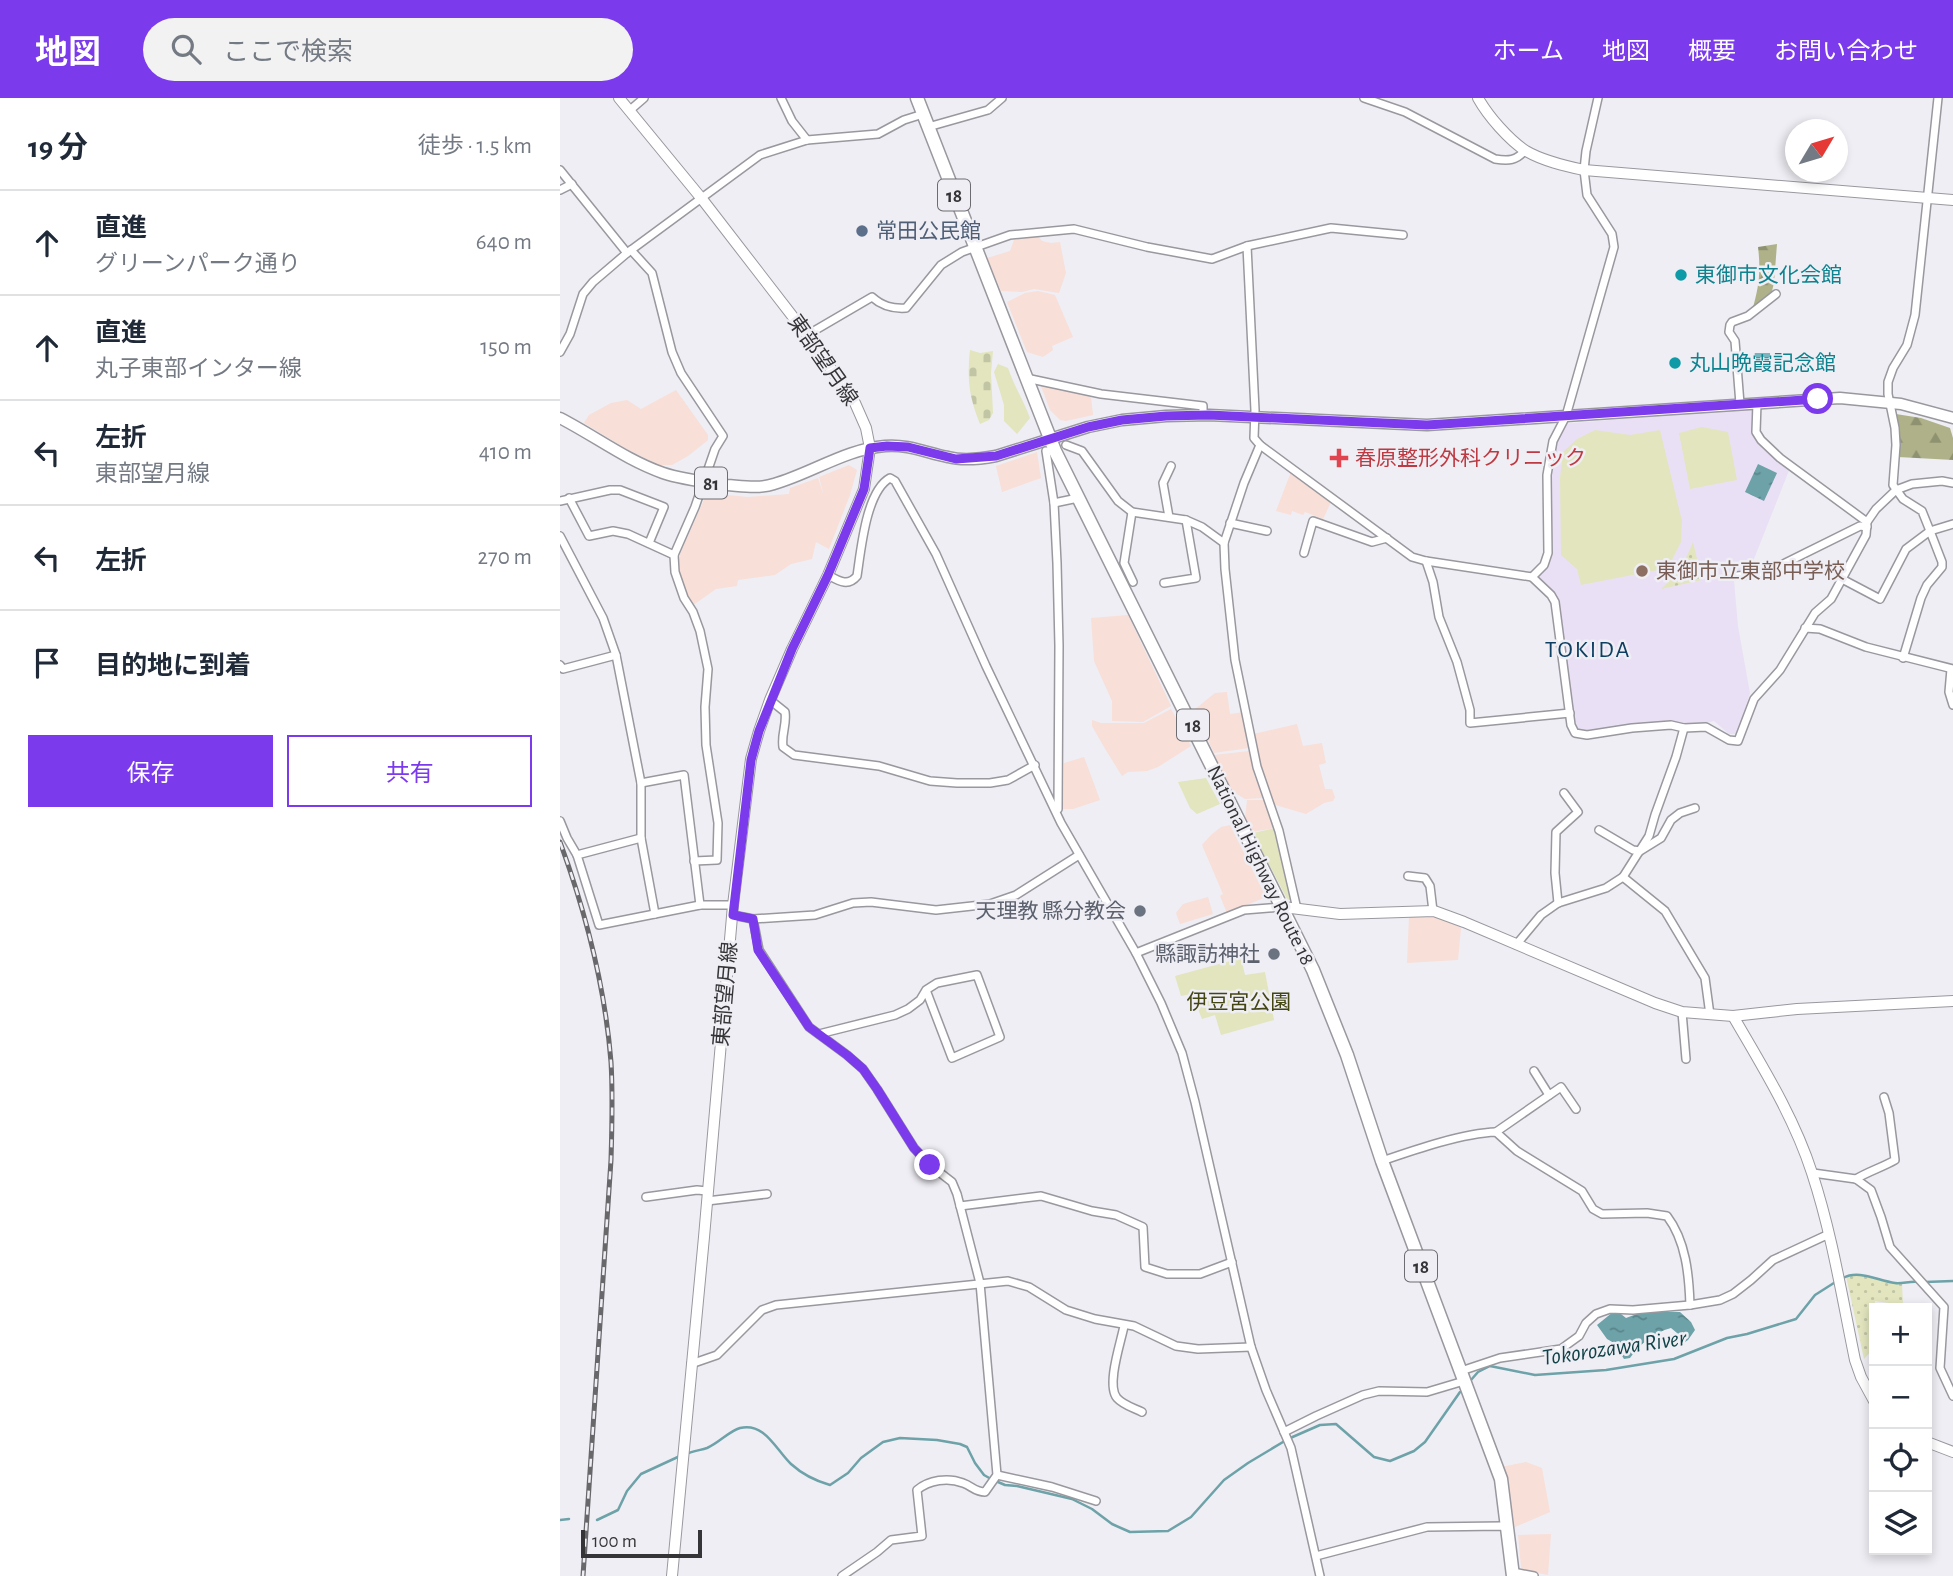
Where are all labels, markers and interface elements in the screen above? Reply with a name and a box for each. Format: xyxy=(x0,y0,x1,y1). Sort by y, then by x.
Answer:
search box xyxy=(143,18,633,81)
icon: search xyxy=(167,30,205,68)
text: 地図 xyxy=(35,37,101,70)
text: ここで検索 xyxy=(223,39,353,65)
text: ホーム xyxy=(1493,40,1564,64)
text: 地図 xyxy=(1602,40,1650,64)
text: 概要 xyxy=(1688,40,1736,64)
text: お問い合わせ xyxy=(1774,40,1918,64)
north arrow xyxy=(1785,119,1848,182)
text: 19 分 xyxy=(28,133,88,163)
text: 徒歩 · 1.5 km xyxy=(418,135,532,158)
road number: 18 xyxy=(938,180,970,211)
text: 直進 xyxy=(95,215,147,241)
place label: 常田公民館 xyxy=(876,220,981,242)
marker: 常田公民館 xyxy=(854,223,870,239)
icon: ahead xyxy=(28,224,66,262)
text: 640 m xyxy=(476,231,532,254)
text: グリーンパーク通り xyxy=(95,253,301,276)
place label: 東御市文化会館 xyxy=(1695,264,1842,286)
marker: 東御市文化会館 xyxy=(1673,267,1689,283)
street label: 東部望月線 xyxy=(784,311,862,409)
text: 直進 xyxy=(95,320,147,346)
icon: ahead xyxy=(28,329,66,367)
text: 150 m xyxy=(480,336,532,359)
place label: 丸山晩霞記念館 xyxy=(1689,352,1836,374)
marker: 丸山晩霞記念館 xyxy=(1667,355,1683,371)
text: 丸子東部インター線 xyxy=(95,358,302,381)
route start xyxy=(1802,383,1833,414)
text: 左折 xyxy=(95,425,147,451)
icon: left xyxy=(28,434,66,472)
text: 410 m xyxy=(479,441,532,464)
place label: 春原整形外科クリニック xyxy=(1355,447,1586,469)
marker: 春原整形外科クリニック xyxy=(1329,448,1349,468)
text: 東部望月線 xyxy=(95,463,210,486)
road number: 81 xyxy=(695,468,727,498)
icon: left xyxy=(28,539,66,577)
text: 270 m xyxy=(478,546,532,569)
text: 左折 xyxy=(95,548,147,574)
place label: 東御市立東部中学校 xyxy=(1656,560,1845,582)
marker: 東御市立東部中学校 xyxy=(1634,563,1650,579)
district label: TOKIDA xyxy=(1545,638,1631,662)
icon: arrive xyxy=(28,644,66,682)
text: 目的地に到着 xyxy=(95,653,251,679)
road number: 18 xyxy=(1177,710,1209,740)
button: 保存 xyxy=(28,735,273,807)
button: 共有 xyxy=(287,735,532,807)
street label: National Highway Route 18 xyxy=(1203,762,1318,968)
place label: 天理教 縣分教会 xyxy=(976,900,1126,922)
marker: 天理教 縣分教会 xyxy=(1132,903,1148,919)
street label: 東部望月線 xyxy=(709,941,741,1047)
place label: 縣諏訪神社 xyxy=(1155,943,1260,965)
marker: 縣諏訪神社 xyxy=(1266,946,1282,962)
park label: 伊豆宮公園 xyxy=(1187,991,1292,1013)
route end xyxy=(914,1149,945,1180)
road number: 18 xyxy=(1405,1250,1437,1282)
map controls xyxy=(1869,1303,1932,1555)
button: + xyxy=(1869,1303,1932,1366)
water label: Tokorozawa River xyxy=(1541,1327,1688,1370)
button: − xyxy=(1869,1366,1932,1429)
button: locate xyxy=(1869,1429,1932,1492)
button: layers xyxy=(1869,1492,1932,1555)
scale bar xyxy=(581,1527,702,1559)
text: 100 m xyxy=(592,1532,637,1551)

